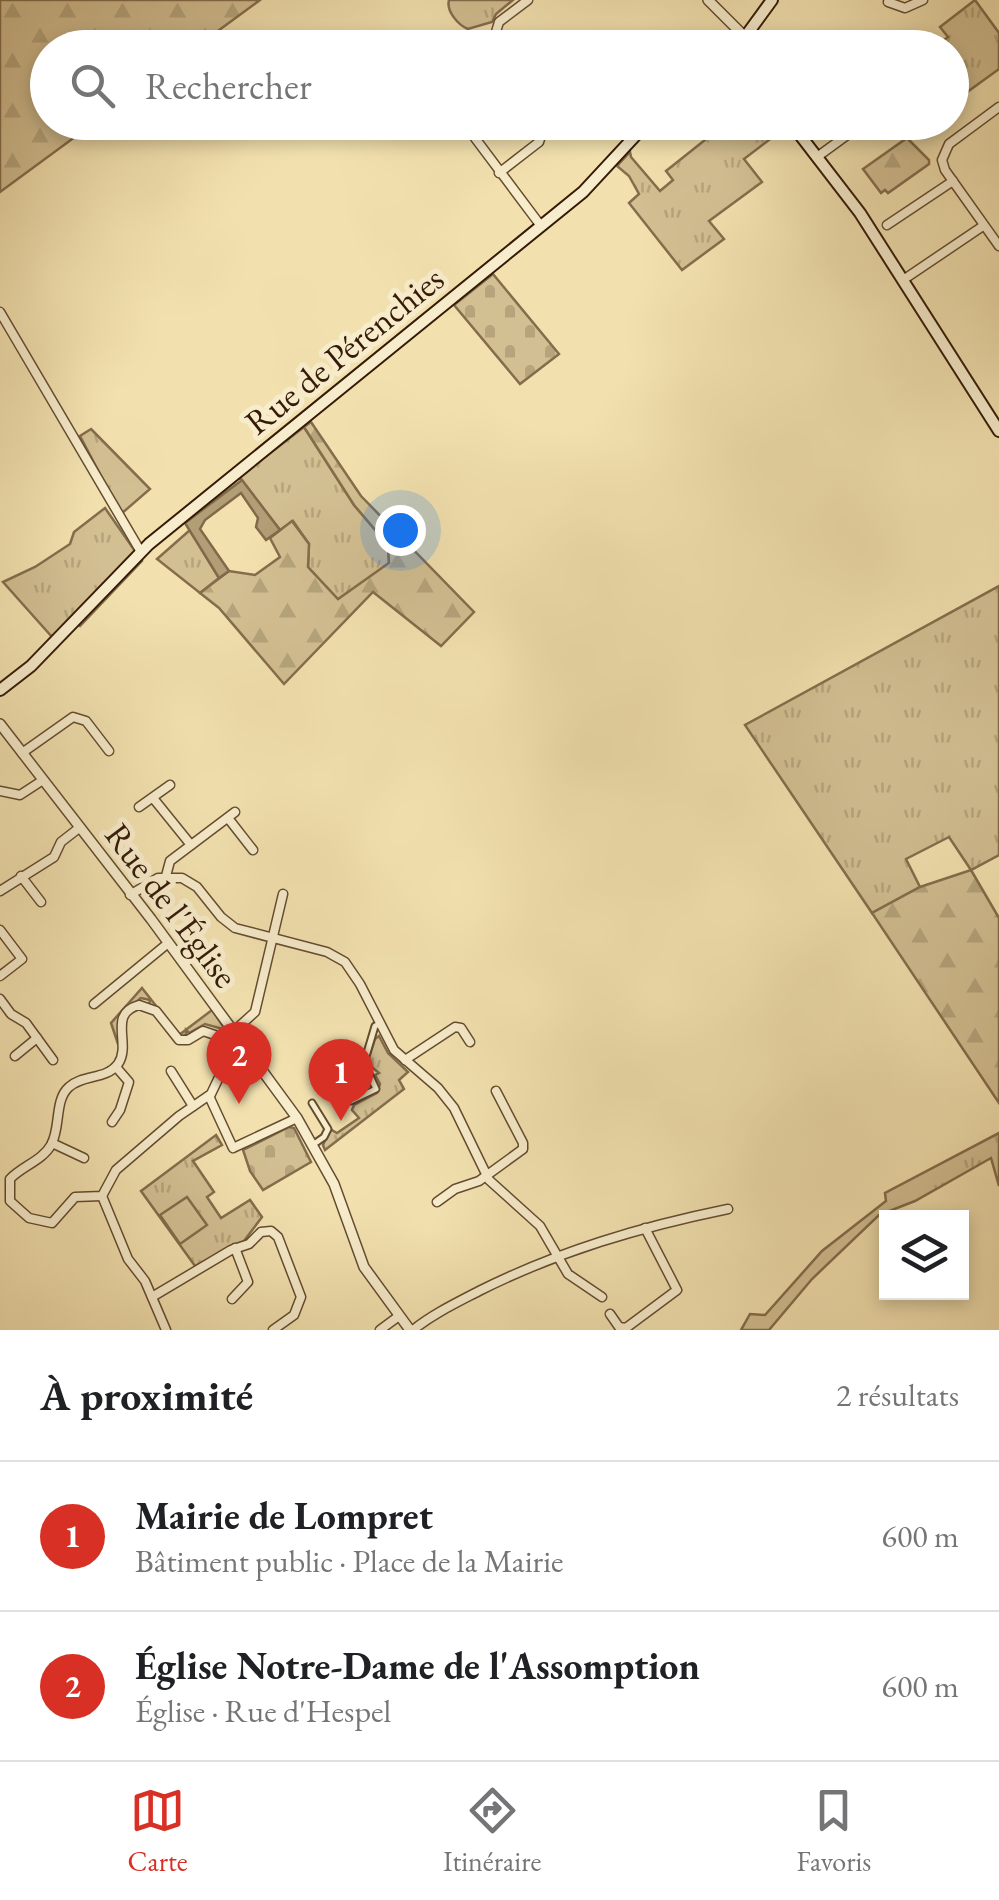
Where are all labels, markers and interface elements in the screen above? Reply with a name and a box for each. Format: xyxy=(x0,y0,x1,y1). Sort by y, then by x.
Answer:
search box xyxy=(30,30,969,140)
icon: search xyxy=(65,58,120,113)
text: Rechercher xyxy=(145,61,312,110)
street label: Rue de Pérenchies xyxy=(235,256,453,444)
your location xyxy=(375,505,426,556)
street label: Rue de l'Église xyxy=(95,814,249,996)
pin: 2 xyxy=(206,1022,272,1104)
pin: 1 xyxy=(308,1038,374,1121)
map controls xyxy=(879,1210,969,1300)
button: layers xyxy=(879,1210,969,1300)
text: À proximité xyxy=(40,1368,253,1423)
text: 2 résultats xyxy=(836,1374,959,1416)
text: Mairie de Lompret xyxy=(135,1491,433,1540)
text: 1 xyxy=(64,1515,81,1557)
text: 600 m xyxy=(882,1515,959,1557)
text: Bâtiment public · Place de la Mairie xyxy=(135,1540,563,1582)
text: Église Notre-Dame de l'Assomption xyxy=(135,1641,700,1690)
text: 2 xyxy=(64,1665,81,1707)
text: 600 m xyxy=(882,1665,959,1707)
text: Église · Rue d'Hespel xyxy=(135,1690,391,1732)
tab: Carte xyxy=(128,1783,188,1879)
tab: Itinéraire xyxy=(443,1783,541,1879)
tab: Favoris xyxy=(797,1783,871,1879)

